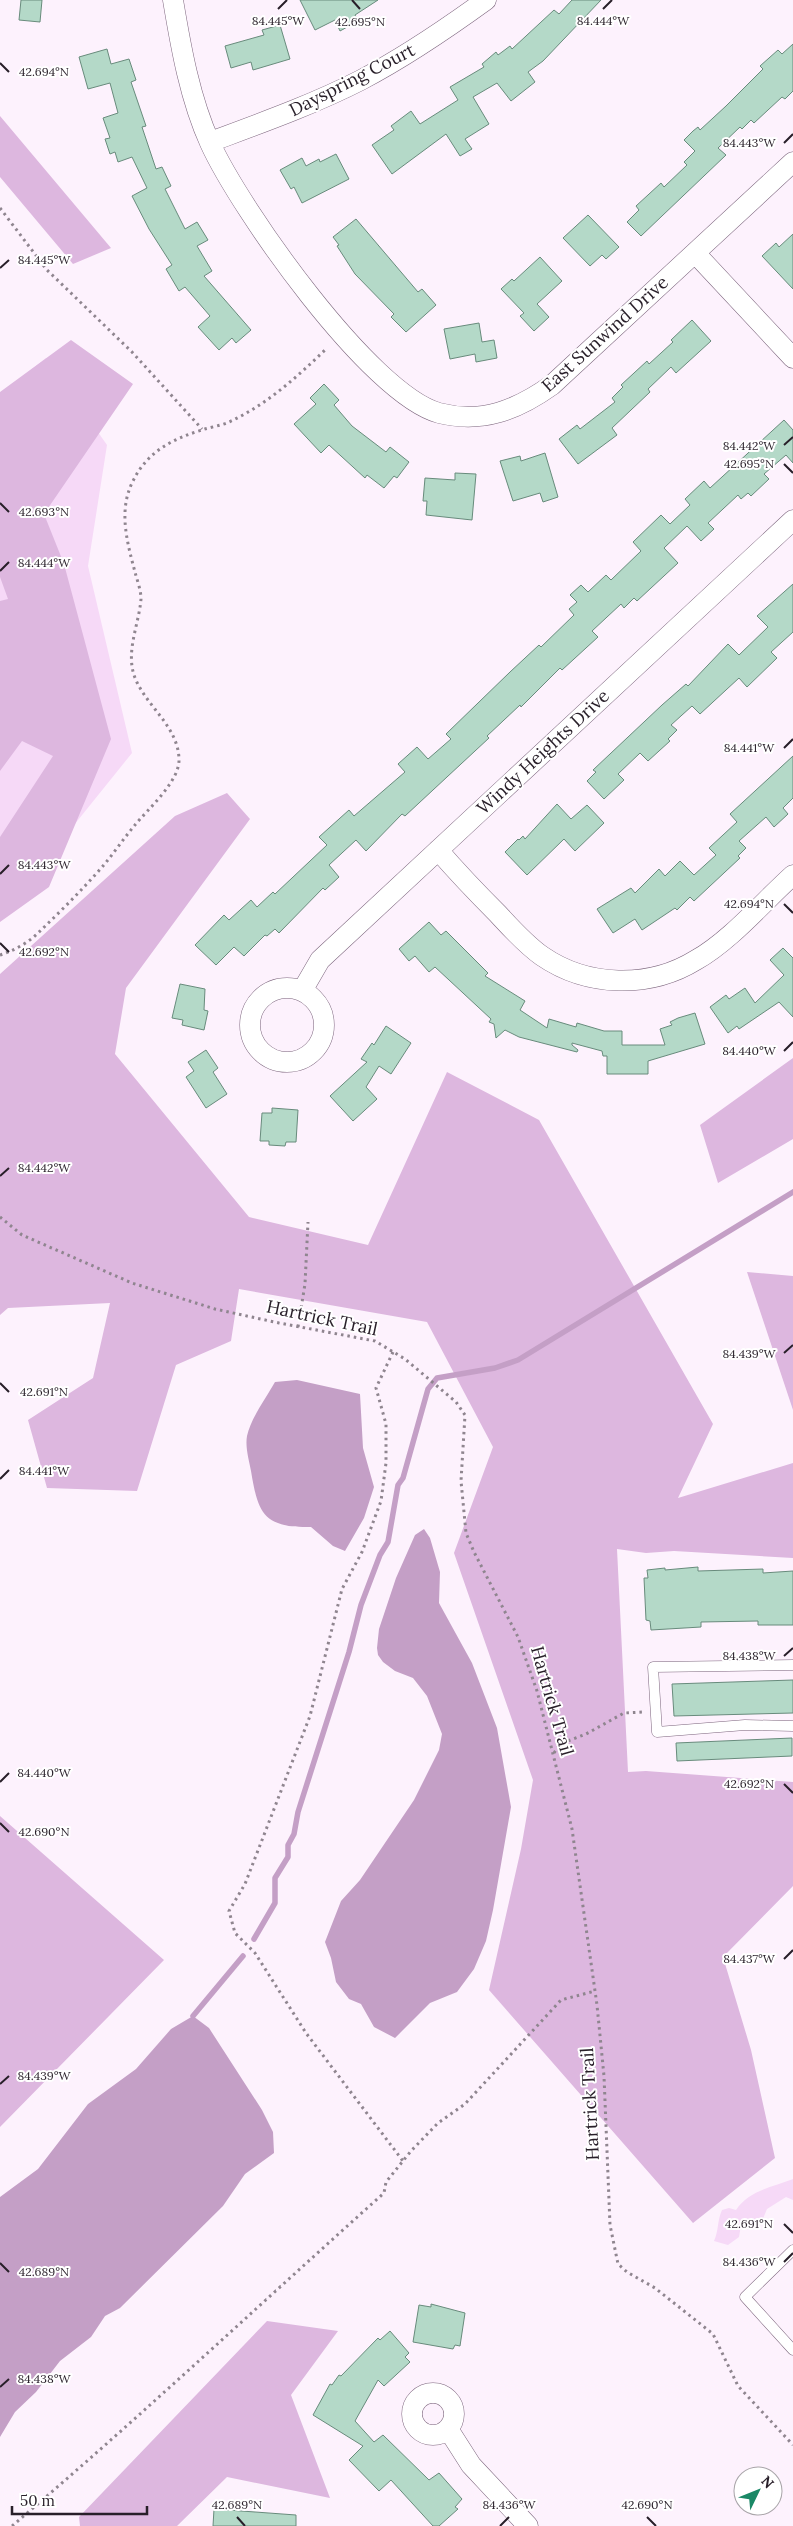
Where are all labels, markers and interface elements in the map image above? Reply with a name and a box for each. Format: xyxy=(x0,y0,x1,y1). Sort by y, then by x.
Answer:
text: 84.445°W xyxy=(252,13,305,28)
text: 84.444°W xyxy=(577,13,630,28)
text: 42.695°N xyxy=(335,14,385,29)
street label: Dayspring Court xyxy=(285,38,419,121)
text: 42.694°N xyxy=(19,64,69,79)
text: 84.443°W xyxy=(723,135,776,150)
text: 84.445°W xyxy=(18,252,71,267)
street label: East Sunwind Drive xyxy=(536,270,673,397)
text: 84.442°W xyxy=(723,438,776,453)
text: 42.695°N xyxy=(724,456,774,471)
text: 42.693°N xyxy=(19,504,69,519)
text: 84.444°W xyxy=(18,555,71,570)
street label: Windy Heights Drive xyxy=(472,684,614,819)
text: 84.441°W xyxy=(724,740,775,755)
text: 84.443°W xyxy=(18,857,71,872)
text: 42.694°N xyxy=(724,896,774,911)
text: 42.692°N xyxy=(19,944,69,959)
text: 84.440°W xyxy=(722,1043,777,1058)
text: 84.442°W xyxy=(18,1160,71,1175)
street label: Hartrick Trail xyxy=(264,1295,380,1341)
text: 84.439°W xyxy=(722,1346,777,1361)
text: 42.691°N xyxy=(20,1384,68,1399)
text: 84.441°W xyxy=(19,1463,70,1478)
street label: Hartrick Trail xyxy=(526,1643,579,1758)
text: 84.438°W xyxy=(723,1648,777,1663)
text: 84.440°W xyxy=(17,1765,72,1780)
text: 42.692°N xyxy=(724,1776,774,1791)
text: 42.690°N xyxy=(18,1824,70,1839)
text: 84.437°W xyxy=(723,1951,776,1966)
street label: Hartrick Trail xyxy=(575,2047,604,2161)
text: 84.439°W xyxy=(17,2068,72,2083)
text: 42.691°N xyxy=(725,2216,773,2231)
text: 84.436°W xyxy=(722,2254,777,2269)
text: 42.689°N xyxy=(19,2264,69,2279)
text: 84.438°W xyxy=(18,2371,72,2386)
north arrow xyxy=(733,2466,783,2516)
text: N xyxy=(757,2472,778,2492)
scale bar xyxy=(12,2484,148,2516)
text: 50 m xyxy=(20,2491,55,2510)
text: 42.689°N xyxy=(212,2497,262,2512)
text: 84.436°W xyxy=(482,2497,537,2512)
text: 42.690°N xyxy=(621,2497,673,2512)

